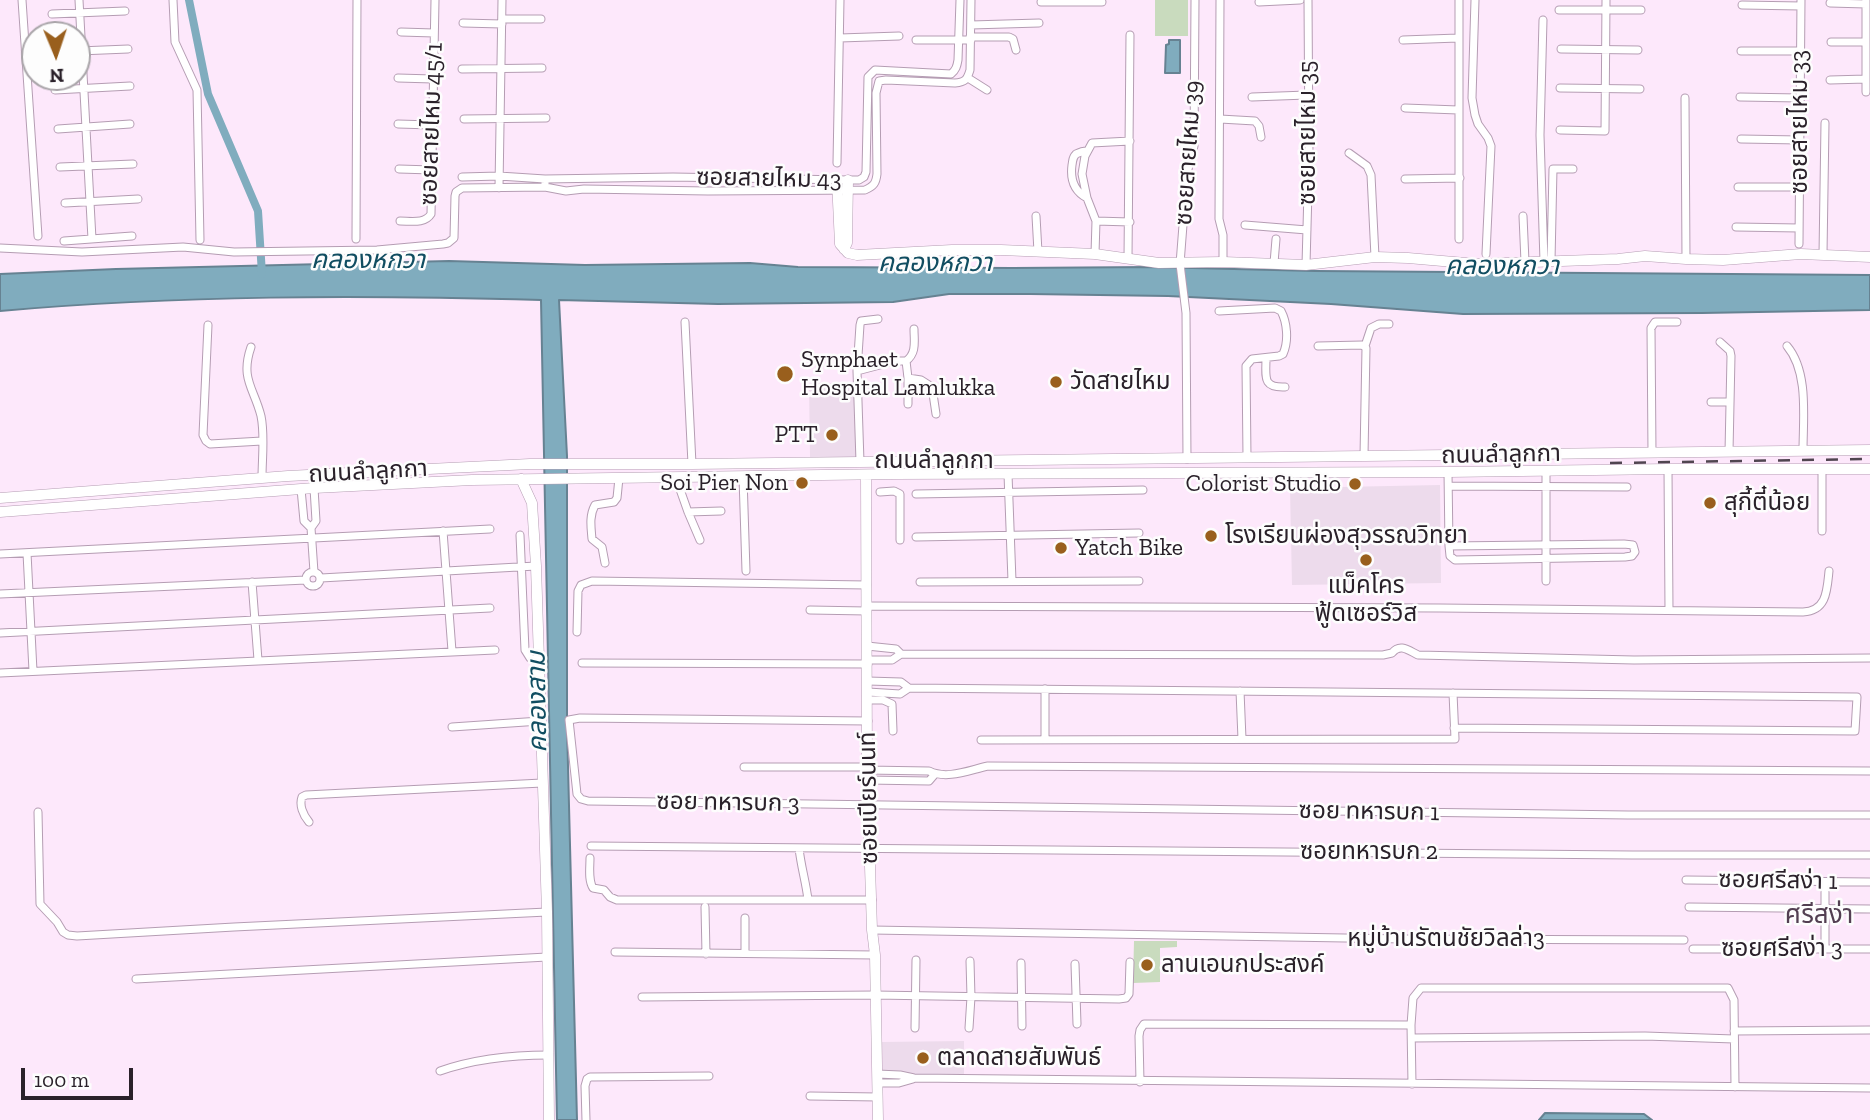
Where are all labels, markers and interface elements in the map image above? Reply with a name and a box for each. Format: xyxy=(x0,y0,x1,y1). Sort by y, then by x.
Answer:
north arrow xyxy=(21,21,91,91)
street label: ซอยสายไหม 45/1 xyxy=(415,42,449,206)
street label: ซอยสายไหม 33 xyxy=(1786,50,1814,194)
street label: ซอยสายไหม 35 xyxy=(1294,61,1322,205)
text: N xyxy=(49,64,64,87)
street label: ซอยสายไหม 39 xyxy=(1170,80,1208,226)
street label: ซอยสายไหม 43 xyxy=(696,163,842,195)
water label: คลองหกวา xyxy=(311,245,425,277)
water label: คลองหกวา xyxy=(878,248,992,280)
water label: คลองหกวา xyxy=(1445,251,1559,283)
place label: Synphaet Hospital Lamlukka xyxy=(801,346,995,402)
marker: Synphaet Hospital Lamlukka xyxy=(775,364,795,384)
place label: วัดสายไหม xyxy=(1070,368,1170,396)
marker: วัดสายไหม xyxy=(1048,374,1064,390)
place label: PTT xyxy=(774,421,818,449)
marker: PTT xyxy=(824,427,840,443)
street label: ถนนลำลูกกา xyxy=(1441,440,1561,470)
street label: ถนนลำลูกกา xyxy=(874,447,994,475)
street label: ถนนลำลูกกา xyxy=(308,454,428,490)
place label: Soi Pier Non xyxy=(660,469,788,497)
place label: Colorist Studio xyxy=(1185,470,1341,498)
marker: Soi Pier Non xyxy=(794,475,810,491)
marker: Colorist Studio xyxy=(1347,476,1363,492)
place label: สุกี้ตี๋น้อย xyxy=(1724,489,1810,517)
marker: สุกี้ตี๋น้อย xyxy=(1702,495,1718,511)
place label: โรงเรียนผ่องสุวรรณวิทยา xyxy=(1225,522,1468,550)
marker: โรงเรียนผ่องสุวรรณวิทยา xyxy=(1203,528,1219,544)
place label: Yatch Bike xyxy=(1075,534,1183,562)
marker: Yatch Bike xyxy=(1053,540,1069,556)
marker: แม็คโคร ฟู้ดเซอร์วิส xyxy=(1358,552,1374,568)
place label: แม็คโคร ฟู้ดเซอร์วิส xyxy=(1315,572,1417,628)
water label: คลองสาม xyxy=(522,651,554,753)
street label: ซอยเปียร์นนท์ xyxy=(853,731,885,865)
street label: ซอย ทหารบก 3 xyxy=(656,787,800,819)
street label: ซอย ทหารบก 1 xyxy=(1298,796,1440,828)
street label: ซอยทหารบก 2 xyxy=(1300,838,1438,866)
street label: ซอยศรีสง่า 1 xyxy=(1718,866,1838,896)
district label: ศรีสง่า xyxy=(1785,900,1853,932)
street label: หมู่บ้านรัตนชัยวิลล่า3 xyxy=(1347,925,1545,953)
street label: ซอยศรีสง่า 3 xyxy=(1721,935,1843,963)
place label: ลานเอนกประสงค์ xyxy=(1161,951,1325,979)
marker: ลานเอนกประสงค์ xyxy=(1139,957,1155,973)
place label: ตลาดสายสัมพันธ์ xyxy=(937,1044,1101,1072)
marker: ตลาดสายสัมพันธ์ xyxy=(915,1050,931,1066)
scale bar xyxy=(24,1054,136,1098)
text: 100 m xyxy=(34,1067,89,1092)

